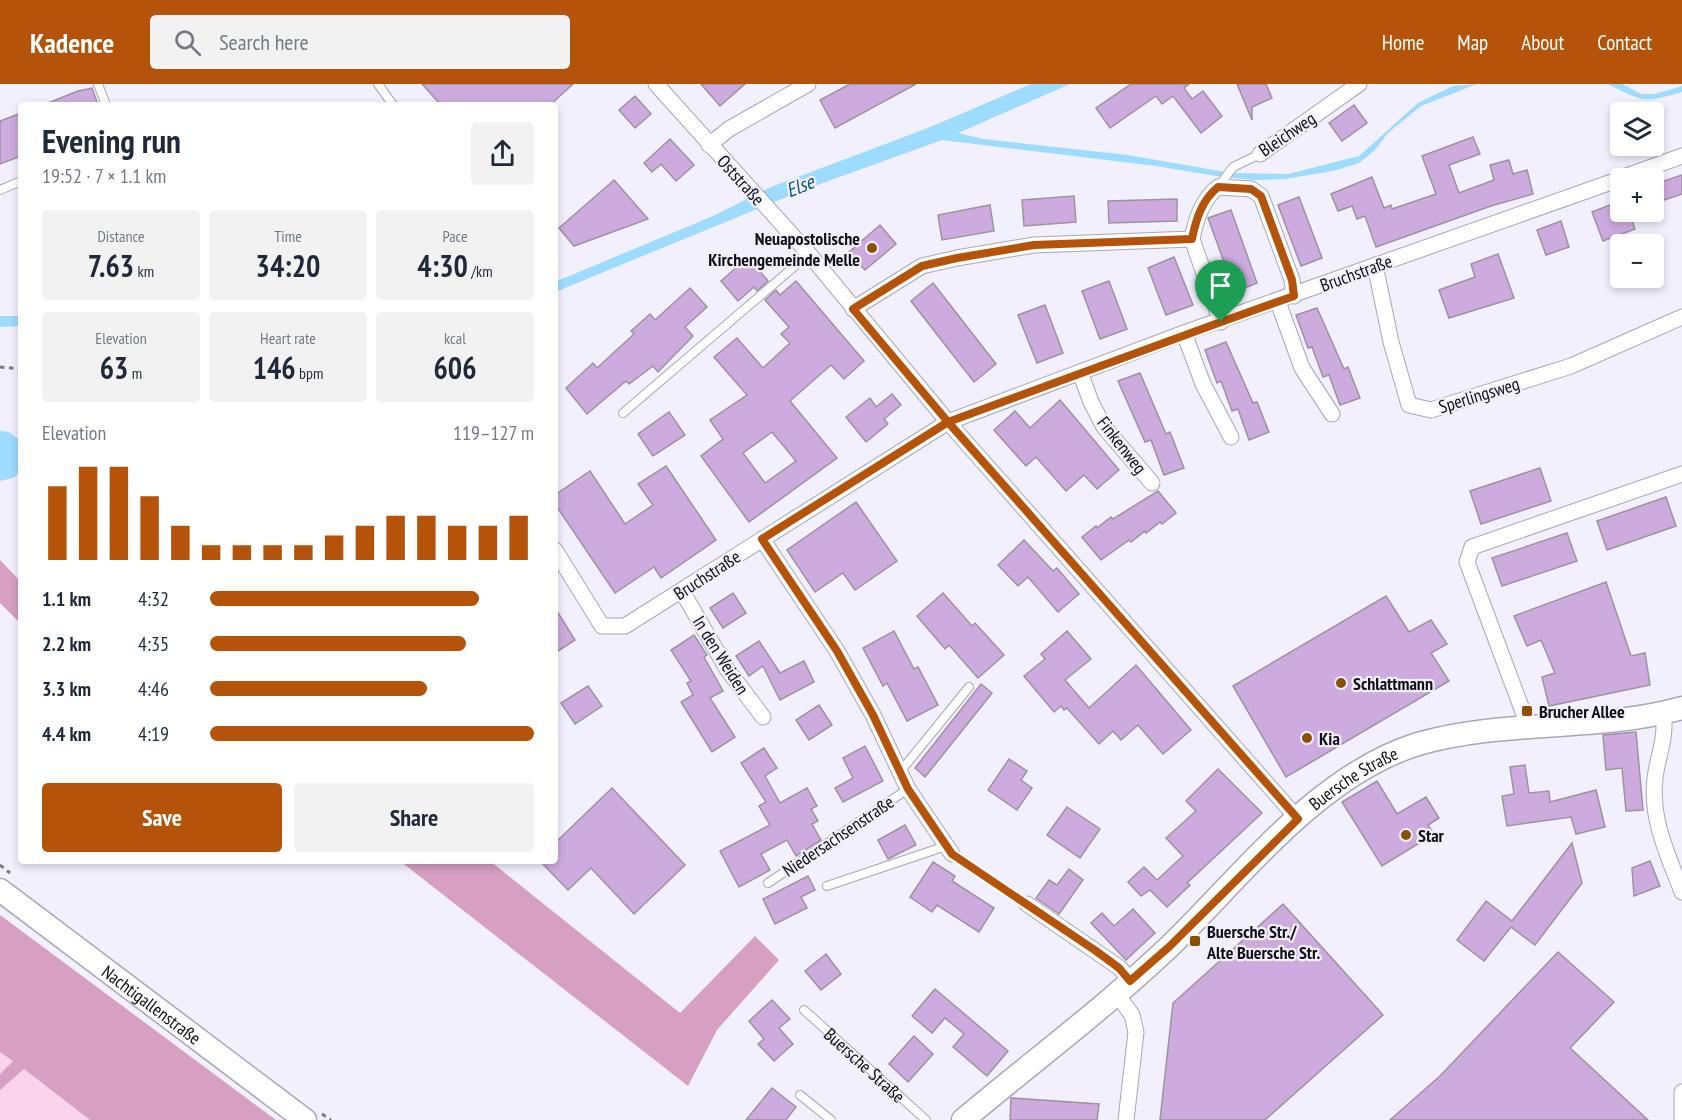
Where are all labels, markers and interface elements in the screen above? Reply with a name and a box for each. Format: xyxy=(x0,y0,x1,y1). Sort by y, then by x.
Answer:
search box xyxy=(150,15,570,69)
text: Kadence xyxy=(30,24,114,61)
icon: search xyxy=(171,26,204,59)
text: Search here xyxy=(219,28,309,56)
text: Home xyxy=(1382,29,1424,56)
text: Map xyxy=(1457,29,1488,56)
text: About xyxy=(1521,29,1564,56)
text: Contact xyxy=(1597,29,1652,56)
map controls xyxy=(1610,102,1664,288)
button: layers xyxy=(1610,102,1664,156)
street label: Bleichweg xyxy=(1254,107,1320,161)
text: Evening run xyxy=(42,119,181,162)
button: share xyxy=(471,122,534,185)
street label: Oststraße xyxy=(712,150,770,210)
text: 19:52 · 7 × 1.1 km xyxy=(42,163,166,189)
water label: Else xyxy=(782,168,820,203)
button: + xyxy=(1610,168,1664,222)
text: Distance xyxy=(97,226,145,246)
text: Time xyxy=(274,226,302,246)
text: Pace xyxy=(442,226,468,246)
place label: Neuapostolische Kirchengemeinde Melle xyxy=(708,227,860,271)
button: − xyxy=(1610,234,1664,288)
marker: Neuapostolische Kirchengemeinde Melle xyxy=(865,241,879,255)
text: 7.63 xyxy=(88,246,134,285)
text: 34:20 xyxy=(256,246,320,285)
text: 4:30 xyxy=(417,246,468,285)
street label: Bruchstraße xyxy=(1317,249,1395,297)
pin xyxy=(1195,260,1246,322)
text: km xyxy=(134,261,154,281)
text: /km xyxy=(468,261,493,281)
icon: arrive xyxy=(1204,269,1237,302)
text: Elevation xyxy=(95,328,147,348)
text: Heart rate xyxy=(260,328,316,348)
text: kcal xyxy=(444,328,466,348)
text: 63 xyxy=(100,348,128,387)
text: 146 xyxy=(253,348,296,387)
text: 606 xyxy=(433,348,477,387)
text: m xyxy=(128,363,142,383)
text: bpm xyxy=(296,363,323,383)
street label: Sperlingsweg xyxy=(1436,372,1522,418)
street label: Finkenweg xyxy=(1092,412,1152,478)
text: Elevation xyxy=(42,420,106,446)
text: 119–127 m xyxy=(453,420,534,446)
street label: Bruchstraße xyxy=(669,545,745,605)
text: 1.1 km xyxy=(42,586,91,612)
text: 4:32 xyxy=(138,586,169,612)
street label: In den Weiden xyxy=(688,611,754,699)
text: 2.2 km xyxy=(42,631,91,657)
text: 4:35 xyxy=(138,631,169,657)
place label: Schlattmann xyxy=(1353,672,1433,695)
text: 3.3 km xyxy=(42,676,91,702)
text: 4:46 xyxy=(138,676,169,702)
marker: Schlattmann xyxy=(1334,676,1348,690)
place label: Brucher Allee xyxy=(1539,700,1625,723)
marker: Brucher Allee xyxy=(1520,704,1534,718)
text: 4.4 km xyxy=(42,721,91,747)
text: 4:19 xyxy=(138,721,169,747)
place label: Kia xyxy=(1319,727,1340,750)
marker: Kia xyxy=(1300,731,1314,745)
street label: Buersche Straße xyxy=(1304,741,1401,815)
button: Save xyxy=(42,783,282,852)
button: Share xyxy=(294,783,534,852)
street label: Niedersachsenstraße xyxy=(778,790,898,882)
place label: Star xyxy=(1418,824,1445,847)
marker: Star xyxy=(1399,828,1413,842)
place label: Buersche Str./ Alte Buersche Str. xyxy=(1206,920,1320,964)
marker: Buersche Str./ Alte Buersche Str. xyxy=(1188,934,1202,948)
street label: Nachtigallenstraße xyxy=(98,960,206,1049)
street label: Buersche Straße xyxy=(820,1022,910,1107)

